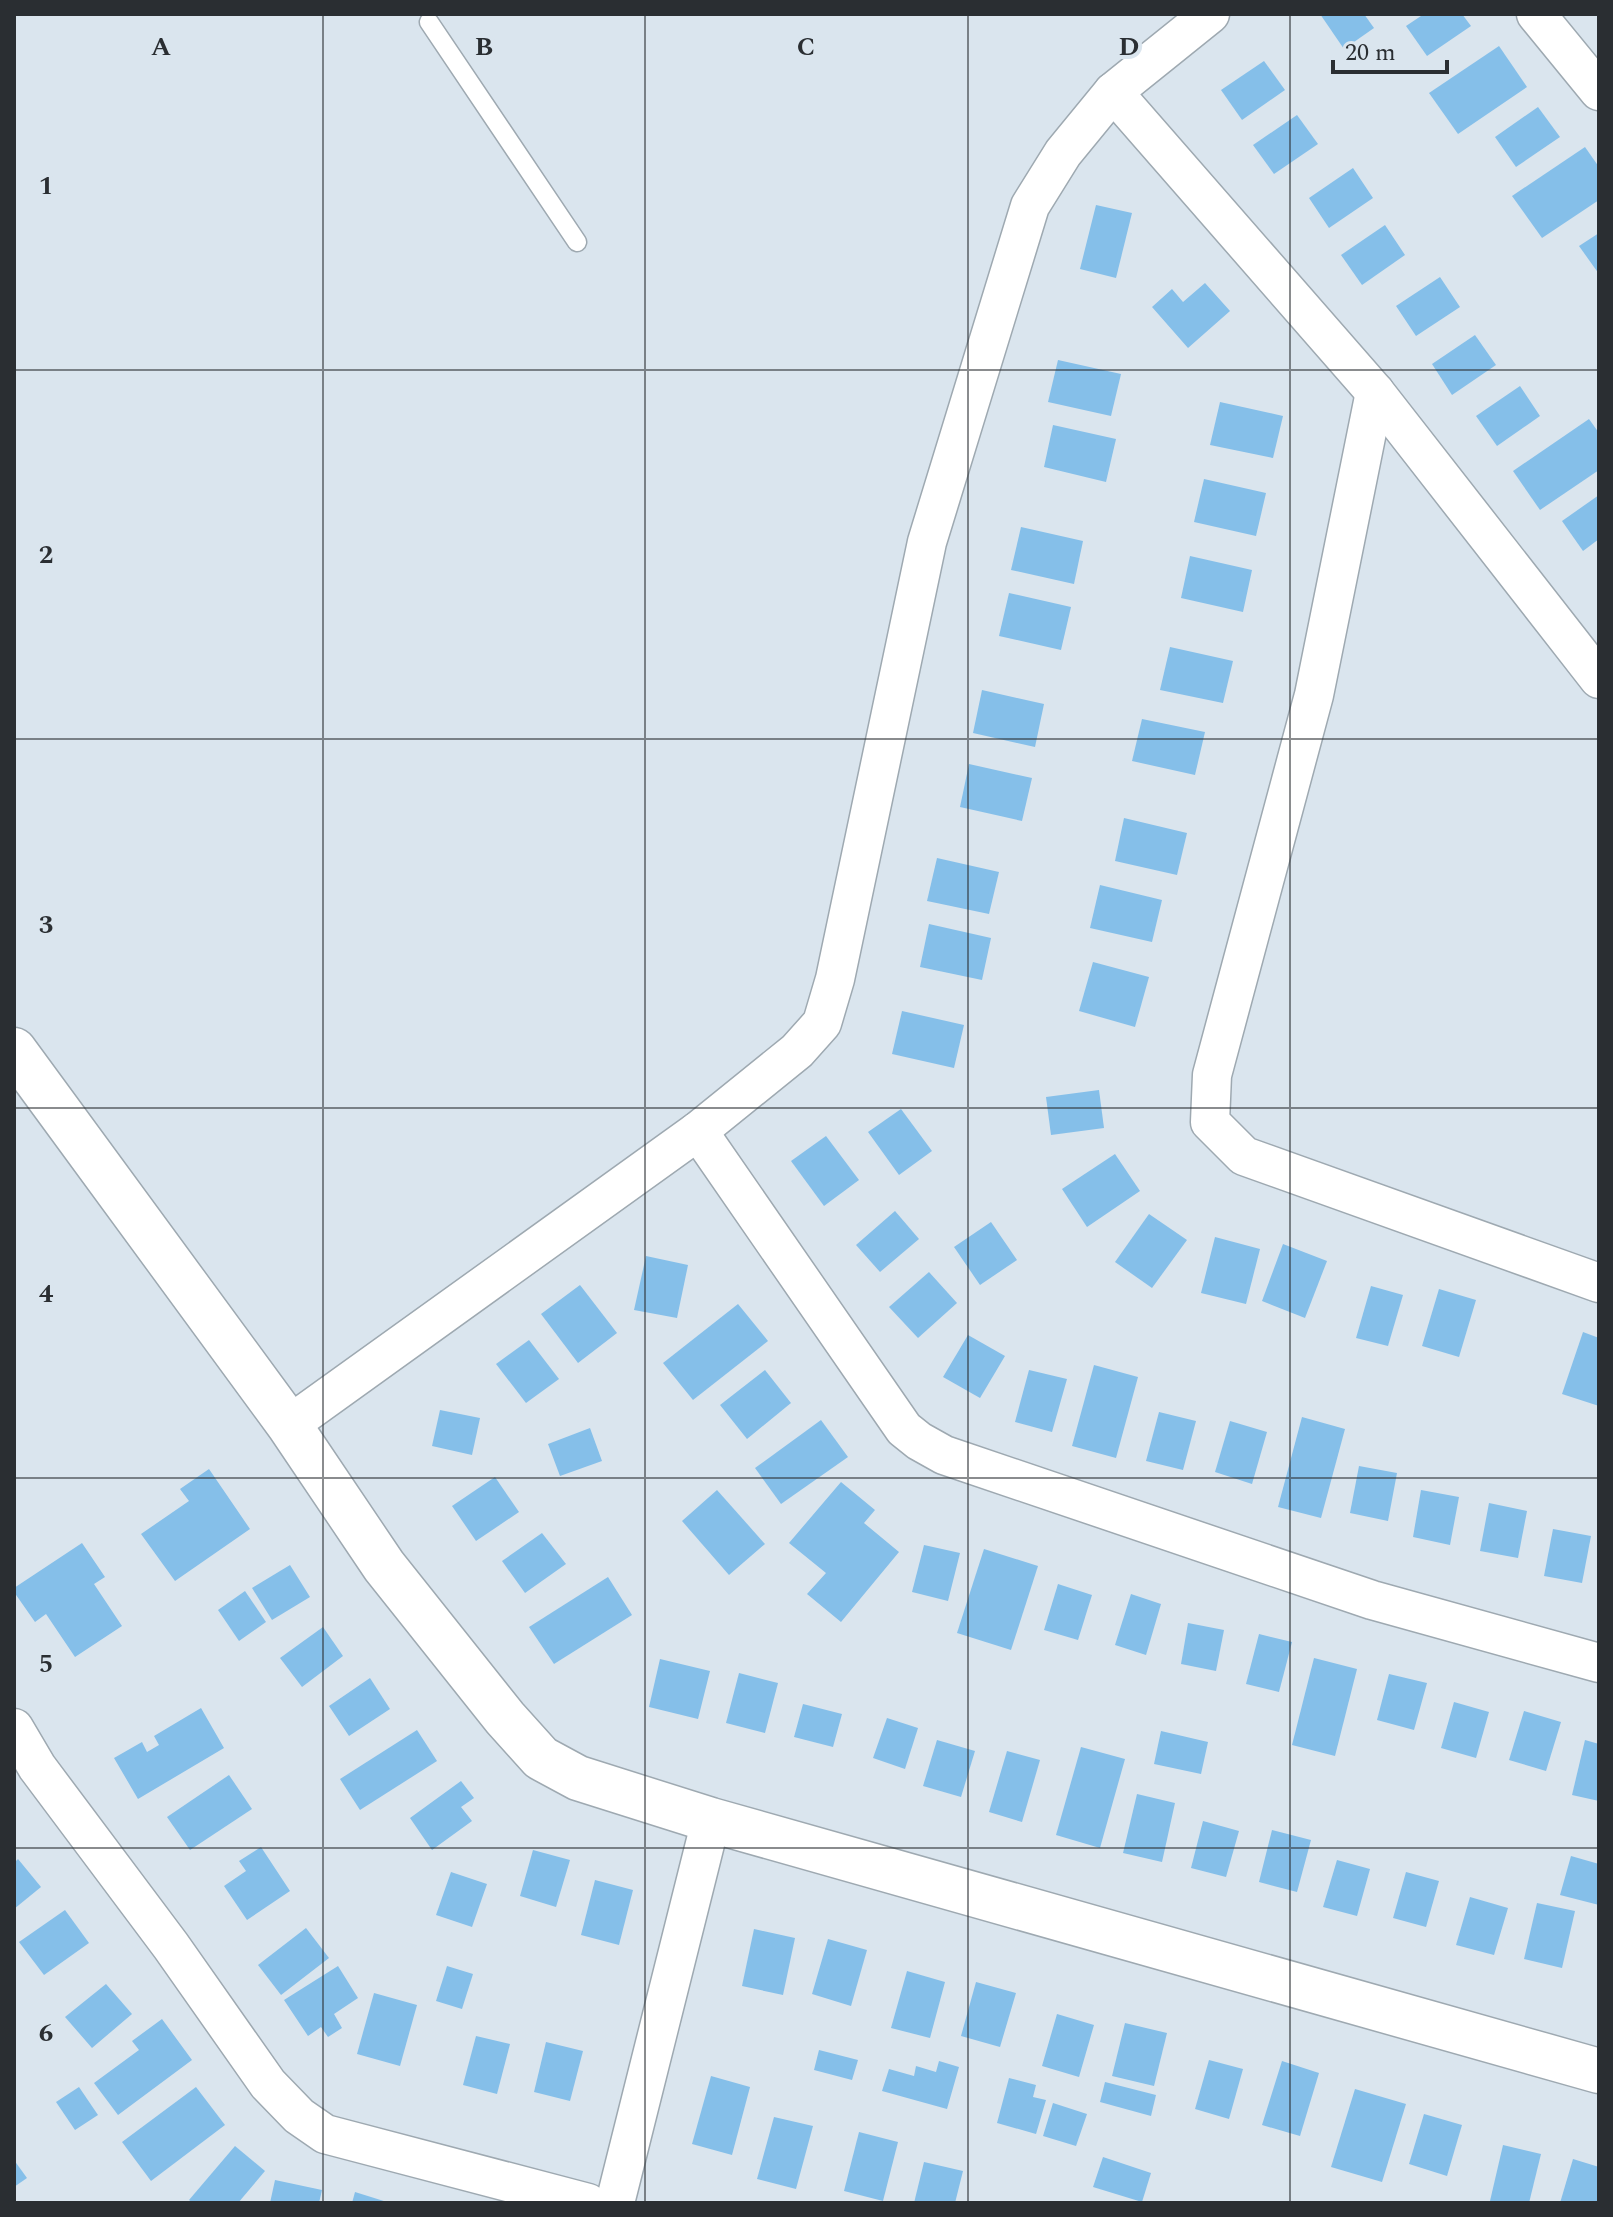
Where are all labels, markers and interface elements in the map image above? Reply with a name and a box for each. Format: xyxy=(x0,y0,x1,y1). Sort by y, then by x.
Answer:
scale bar xyxy=(1333,24,1447,74)
text: A xyxy=(151,27,171,67)
text: B xyxy=(475,27,493,67)
text: C xyxy=(797,27,815,67)
text: D xyxy=(1119,27,1139,67)
text: 20 m xyxy=(1345,35,1396,71)
text: 1 xyxy=(39,166,53,206)
text: 2 xyxy=(39,535,53,575)
text: 3 xyxy=(39,905,53,945)
text: 4 xyxy=(39,1274,54,1314)
text: 5 xyxy=(39,1644,53,1684)
text: 6 xyxy=(39,2013,53,2053)

